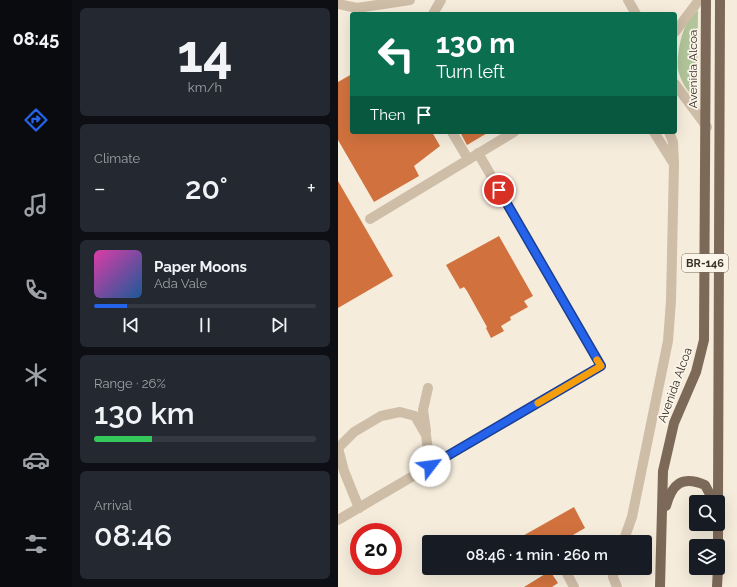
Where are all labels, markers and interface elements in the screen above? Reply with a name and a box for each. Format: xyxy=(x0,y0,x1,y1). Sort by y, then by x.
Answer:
text: 14 xyxy=(177,23,233,84)
text: 130 m xyxy=(436,27,515,60)
text: 08:45 xyxy=(13,28,59,49)
icon: left xyxy=(370,28,422,80)
street label: Avenida Alcoa xyxy=(686,30,700,108)
text: Turn left xyxy=(436,61,505,82)
text: km/h xyxy=(188,80,222,95)
icon: arrive xyxy=(413,104,435,126)
icon: directions xyxy=(22,106,50,134)
text: Then xyxy=(370,106,405,124)
text: Climate xyxy=(94,151,140,166)
text: 20° xyxy=(185,171,228,206)
pin xyxy=(482,173,516,207)
text: − xyxy=(94,175,106,201)
text: + xyxy=(307,175,316,201)
icon: arrive xyxy=(488,179,510,201)
icon: music xyxy=(22,191,50,219)
road number: BR-146 xyxy=(682,254,728,272)
text: Paper Moons xyxy=(154,258,247,276)
icon: phone xyxy=(22,276,50,304)
text: Ada Vale xyxy=(154,276,207,291)
icon: previous xyxy=(120,314,142,336)
icon: pause xyxy=(194,314,216,336)
icon: next xyxy=(268,314,290,336)
street label: Avenida Alcoa xyxy=(655,346,695,424)
icon: climate xyxy=(22,361,50,389)
text: Range · 26% xyxy=(94,376,166,391)
text: 130 km xyxy=(94,396,195,431)
position arrow xyxy=(409,445,451,487)
icon: car xyxy=(22,446,50,474)
map controls xyxy=(689,495,725,575)
button: search xyxy=(689,495,725,531)
text: Arrival xyxy=(94,498,132,513)
text: 08:46 xyxy=(94,518,172,553)
speed limit sign: 20 xyxy=(350,523,402,575)
icon: filters xyxy=(22,530,50,558)
button: layers xyxy=(689,539,725,575)
text: 08:46 · 1 min · 260 m xyxy=(466,546,608,564)

